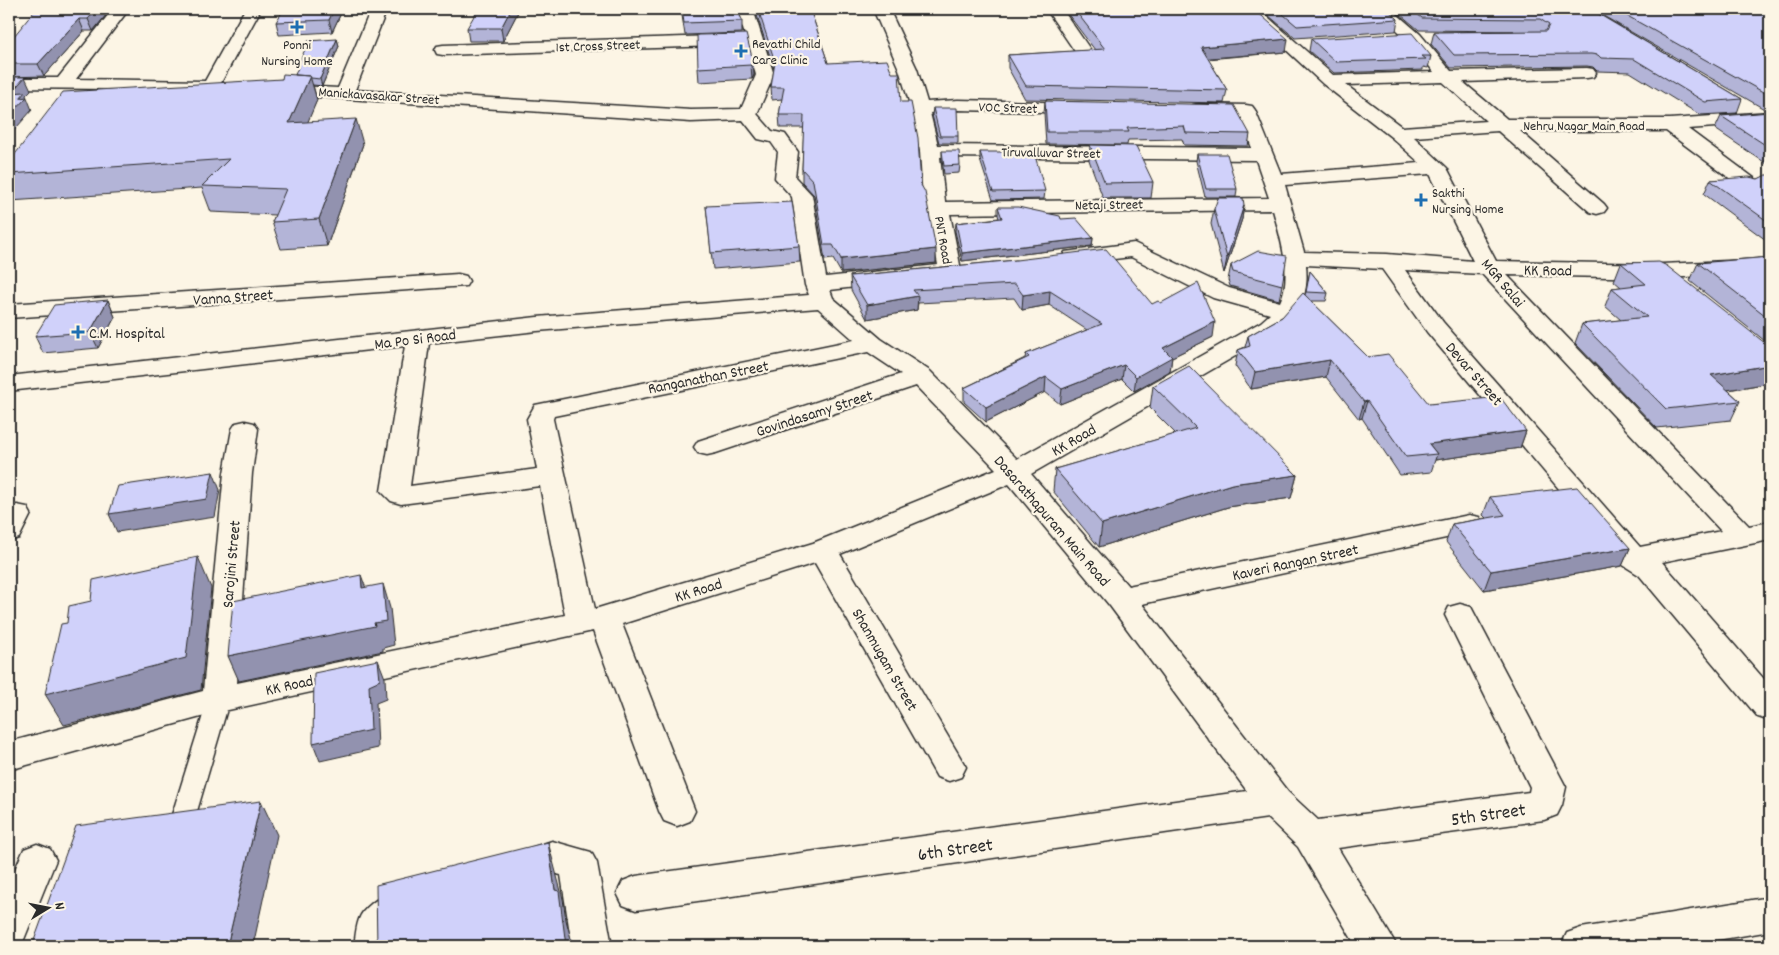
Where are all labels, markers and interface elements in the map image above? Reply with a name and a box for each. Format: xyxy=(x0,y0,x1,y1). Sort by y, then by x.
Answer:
marker: Ponni Nursing Home xyxy=(290,20,304,34)
place label: Revathi Child Care Clinic xyxy=(752,35,821,71)
place label: Ponni Nursing Home xyxy=(261,36,333,72)
street label: 1st Cross Street xyxy=(555,36,641,58)
marker: Revathi Child Care Clinic xyxy=(734,44,748,58)
street label: Manickavasakar Street xyxy=(318,83,440,111)
street label: VOC Street xyxy=(978,98,1038,120)
street label: Nehru Nagar Main Road xyxy=(1523,117,1645,137)
street label: Tiruvalluvar Street xyxy=(1001,143,1101,165)
place label: Sakthi Nursing Home xyxy=(1432,184,1504,220)
marker: Sakthi Nursing Home xyxy=(1414,193,1428,207)
street label: Netaji Street xyxy=(1075,195,1143,217)
street label: PNT Road xyxy=(928,215,956,266)
street label: MGR Salai xyxy=(1475,254,1529,313)
street label: KK Road xyxy=(1524,260,1572,283)
street label: Vanna Street xyxy=(192,284,274,313)
place label: C.M. Hospital xyxy=(89,323,165,346)
street label: Ma Po Si Road xyxy=(373,324,457,357)
marker: C.M. Hospital xyxy=(71,325,85,339)
street label: Devar Street xyxy=(1439,338,1507,412)
street label: Ranganathan Street xyxy=(646,355,771,401)
street label: Govindasamy Street xyxy=(753,385,876,444)
street label: KK Road xyxy=(1048,419,1101,463)
street label: Dasarathapuram Main Road xyxy=(988,451,1115,592)
street label: Sarojini Street xyxy=(217,519,248,609)
street label: Kaveri Rangan Street xyxy=(1230,539,1361,588)
street label: KK Road xyxy=(672,573,725,609)
street label: Shanmugam Street xyxy=(845,605,923,716)
street label: KK Road xyxy=(263,670,316,703)
street label: 5th Street xyxy=(1449,798,1528,835)
street label: 6th Street xyxy=(916,833,995,870)
north arrow xyxy=(22,882,72,932)
text: N xyxy=(48,901,69,911)

